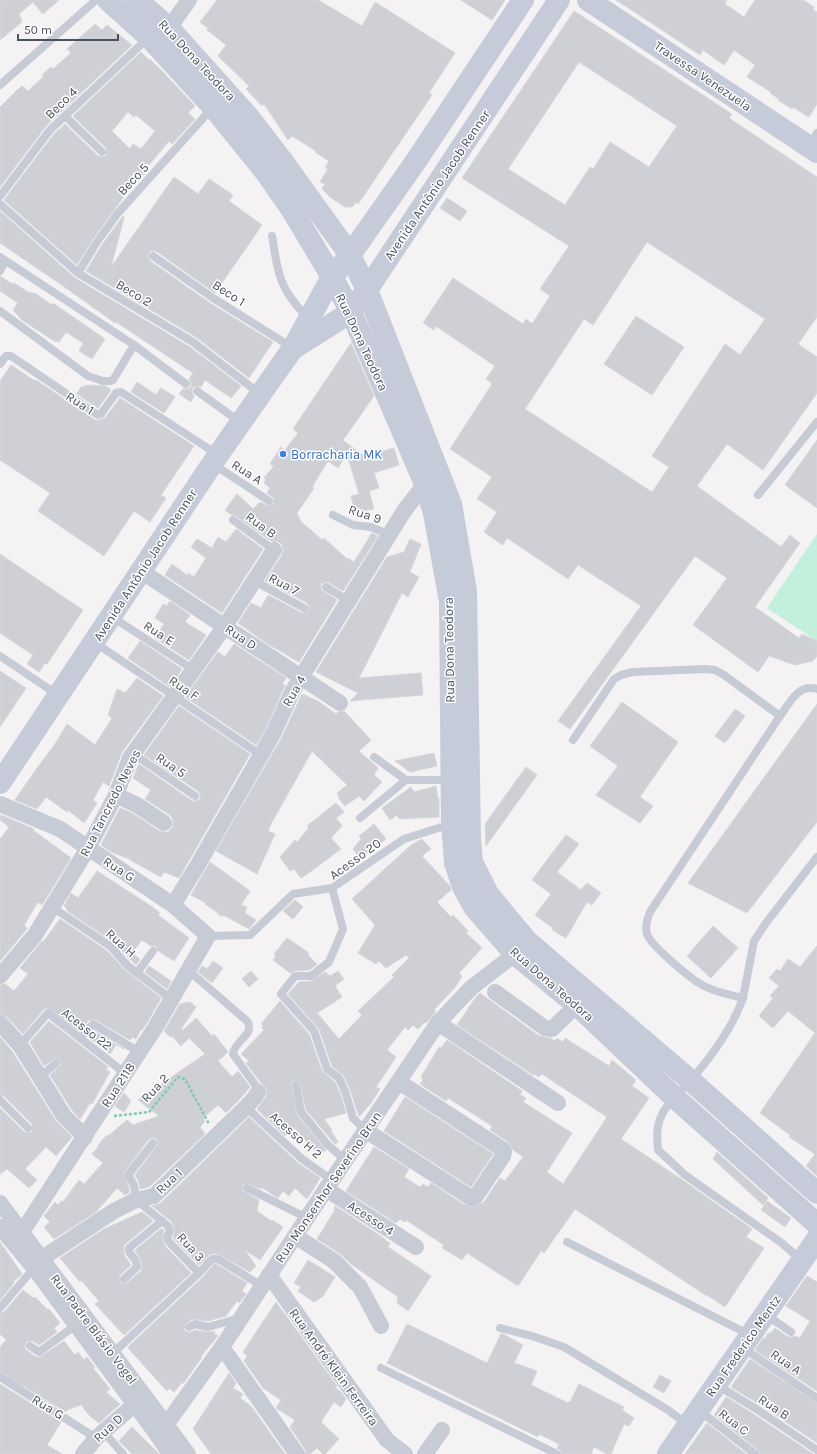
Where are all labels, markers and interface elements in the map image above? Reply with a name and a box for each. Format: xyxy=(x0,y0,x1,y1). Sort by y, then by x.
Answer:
scale bar xyxy=(18,16,118,42)
street label: Rua Dona Teodora xyxy=(155,16,239,104)
text: 50 m xyxy=(24,23,52,37)
street label: Travessa Venezuela xyxy=(651,38,755,114)
street label: Beco 4 xyxy=(42,84,80,122)
street label: Avenida Antônio Jacob Renner xyxy=(381,107,493,263)
street label: Beco 5 xyxy=(114,160,152,198)
street label: Beco 2 xyxy=(113,276,155,310)
street label: Beco 1 xyxy=(210,277,248,309)
street label: Rua Dona Teodora xyxy=(333,291,391,393)
street label: Rua 1 xyxy=(63,388,97,418)
place label: Borracharia MK xyxy=(291,447,382,462)
marker: Borracharia MK xyxy=(278,449,288,459)
street label: Rua A xyxy=(229,457,266,488)
street label: Avenida Antônio Jacob Renner xyxy=(90,486,200,644)
street label: Rua 9 xyxy=(347,502,383,526)
street label: Rua B xyxy=(243,509,279,541)
street label: Rua 7 xyxy=(266,570,302,598)
street label: Rua Dona Teodora xyxy=(441,597,457,703)
street label: Rua E xyxy=(141,618,177,648)
street label: Rua D xyxy=(222,621,260,653)
street label: Rua F xyxy=(166,673,202,704)
street label: Rua 4 xyxy=(279,673,309,709)
street label: Rua Tancredo Neves xyxy=(77,747,144,859)
street label: Rua 5 xyxy=(153,749,189,781)
street label: Acesso 20 xyxy=(326,835,384,883)
street label: Rua G xyxy=(100,853,138,885)
street label: Rua H xyxy=(103,926,139,960)
street label: Rua Dona Teodora xyxy=(507,944,597,1024)
street label: Acesso 22 xyxy=(59,1005,115,1053)
street label: Rua 2118 xyxy=(98,1060,138,1110)
street label: Rua 2 xyxy=(138,1071,172,1105)
street label: Acesso H 2 xyxy=(267,1108,325,1162)
street label: Rua Monsenhor Severino Brun xyxy=(272,1109,384,1265)
street label: Rua 1 xyxy=(153,1165,185,1197)
street label: Acesso 4 xyxy=(345,1198,397,1238)
street label: Rua 3 xyxy=(174,1229,208,1265)
street label: Rua Padre Blásio Vogel xyxy=(48,1271,140,1387)
street label: Rua Frederico Mentz xyxy=(702,1292,784,1400)
street label: Rua André Klein Ferreira xyxy=(286,1305,382,1429)
street label: Rua A xyxy=(768,1346,805,1378)
street label: Rua B xyxy=(756,1391,792,1423)
street label: Rua G xyxy=(29,1392,67,1422)
street label: Rua C xyxy=(716,1406,752,1438)
street label: Rua D xyxy=(90,1411,126,1445)

